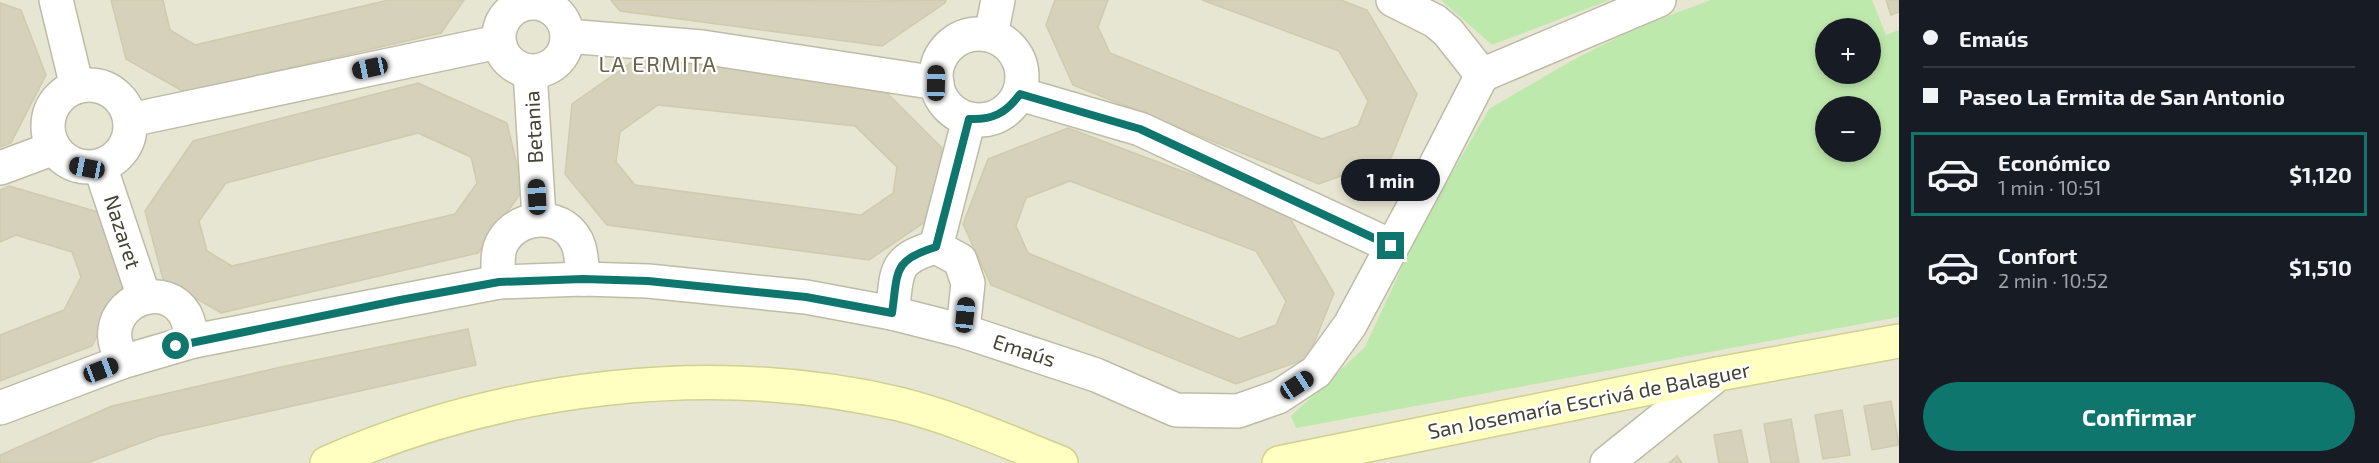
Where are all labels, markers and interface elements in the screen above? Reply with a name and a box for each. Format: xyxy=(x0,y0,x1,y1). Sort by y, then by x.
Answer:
map controls xyxy=(1815,18,1881,162)
button: + xyxy=(1815,18,1881,84)
text: Emaús xyxy=(1959,25,2028,51)
district label: LA ERMITA xyxy=(598,50,718,76)
car xyxy=(351,55,389,81)
car xyxy=(927,65,945,101)
text: Paseo La Ermita de San Antonio xyxy=(1959,83,2285,109)
street label: Betania xyxy=(518,90,547,164)
button: − xyxy=(1815,96,1881,162)
icon: car xyxy=(1926,147,1980,201)
text: Económico xyxy=(1998,149,2110,175)
car xyxy=(68,156,106,180)
callout: 1 min xyxy=(1342,159,1440,201)
text: $1,120 xyxy=(2289,161,2352,187)
text: 1 min xyxy=(1366,168,1415,192)
text: 1 min · 10:51 xyxy=(1998,175,2102,199)
car xyxy=(527,179,547,215)
street label: Nazaret xyxy=(100,192,147,272)
route end xyxy=(1377,232,1404,259)
icon: car xyxy=(1926,240,1980,294)
text: Confort xyxy=(1998,242,2077,268)
text: $1,510 xyxy=(2289,254,2352,280)
text: 2 min · 10:52 xyxy=(1998,268,2108,292)
car xyxy=(954,296,976,334)
street label: Emaús xyxy=(990,328,1059,371)
route start xyxy=(162,332,189,359)
car xyxy=(81,355,121,385)
street label: San Josemaría Escrivá de Balaguer xyxy=(1425,356,1753,443)
car xyxy=(1277,368,1317,402)
button: Confirmar xyxy=(1923,382,2355,451)

